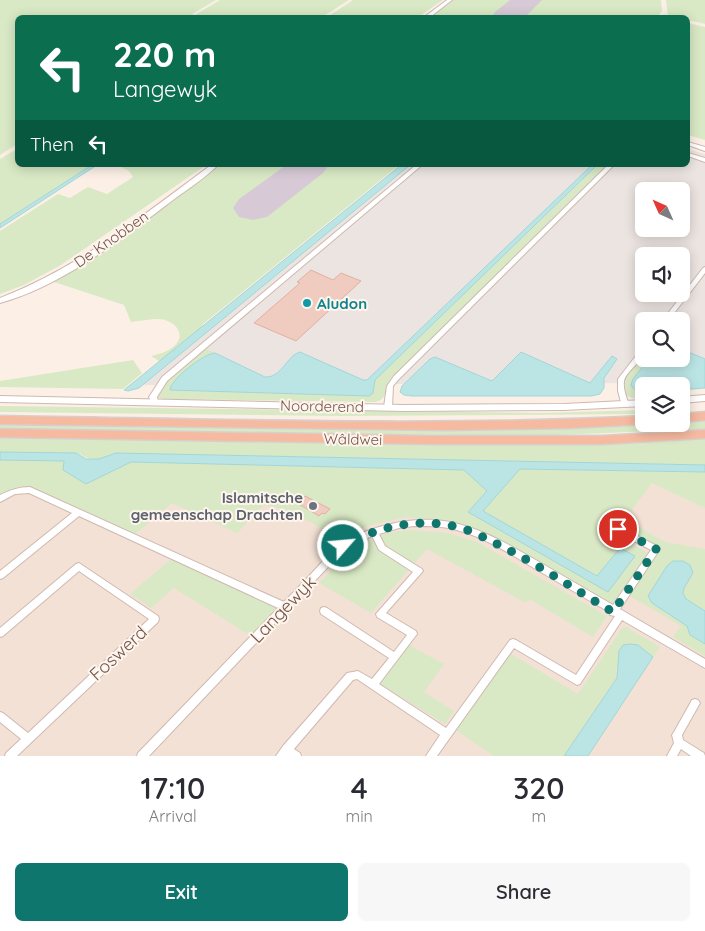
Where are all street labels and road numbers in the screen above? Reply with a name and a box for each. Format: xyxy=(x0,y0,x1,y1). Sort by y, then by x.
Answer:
street label: De Knobben xyxy=(70,206,152,272)
street label: Noorderend xyxy=(280,396,364,416)
street label: Wâldwei xyxy=(323,429,383,449)
street label: Langewyk xyxy=(245,570,321,648)
street label: Foswerd xyxy=(84,621,152,685)

